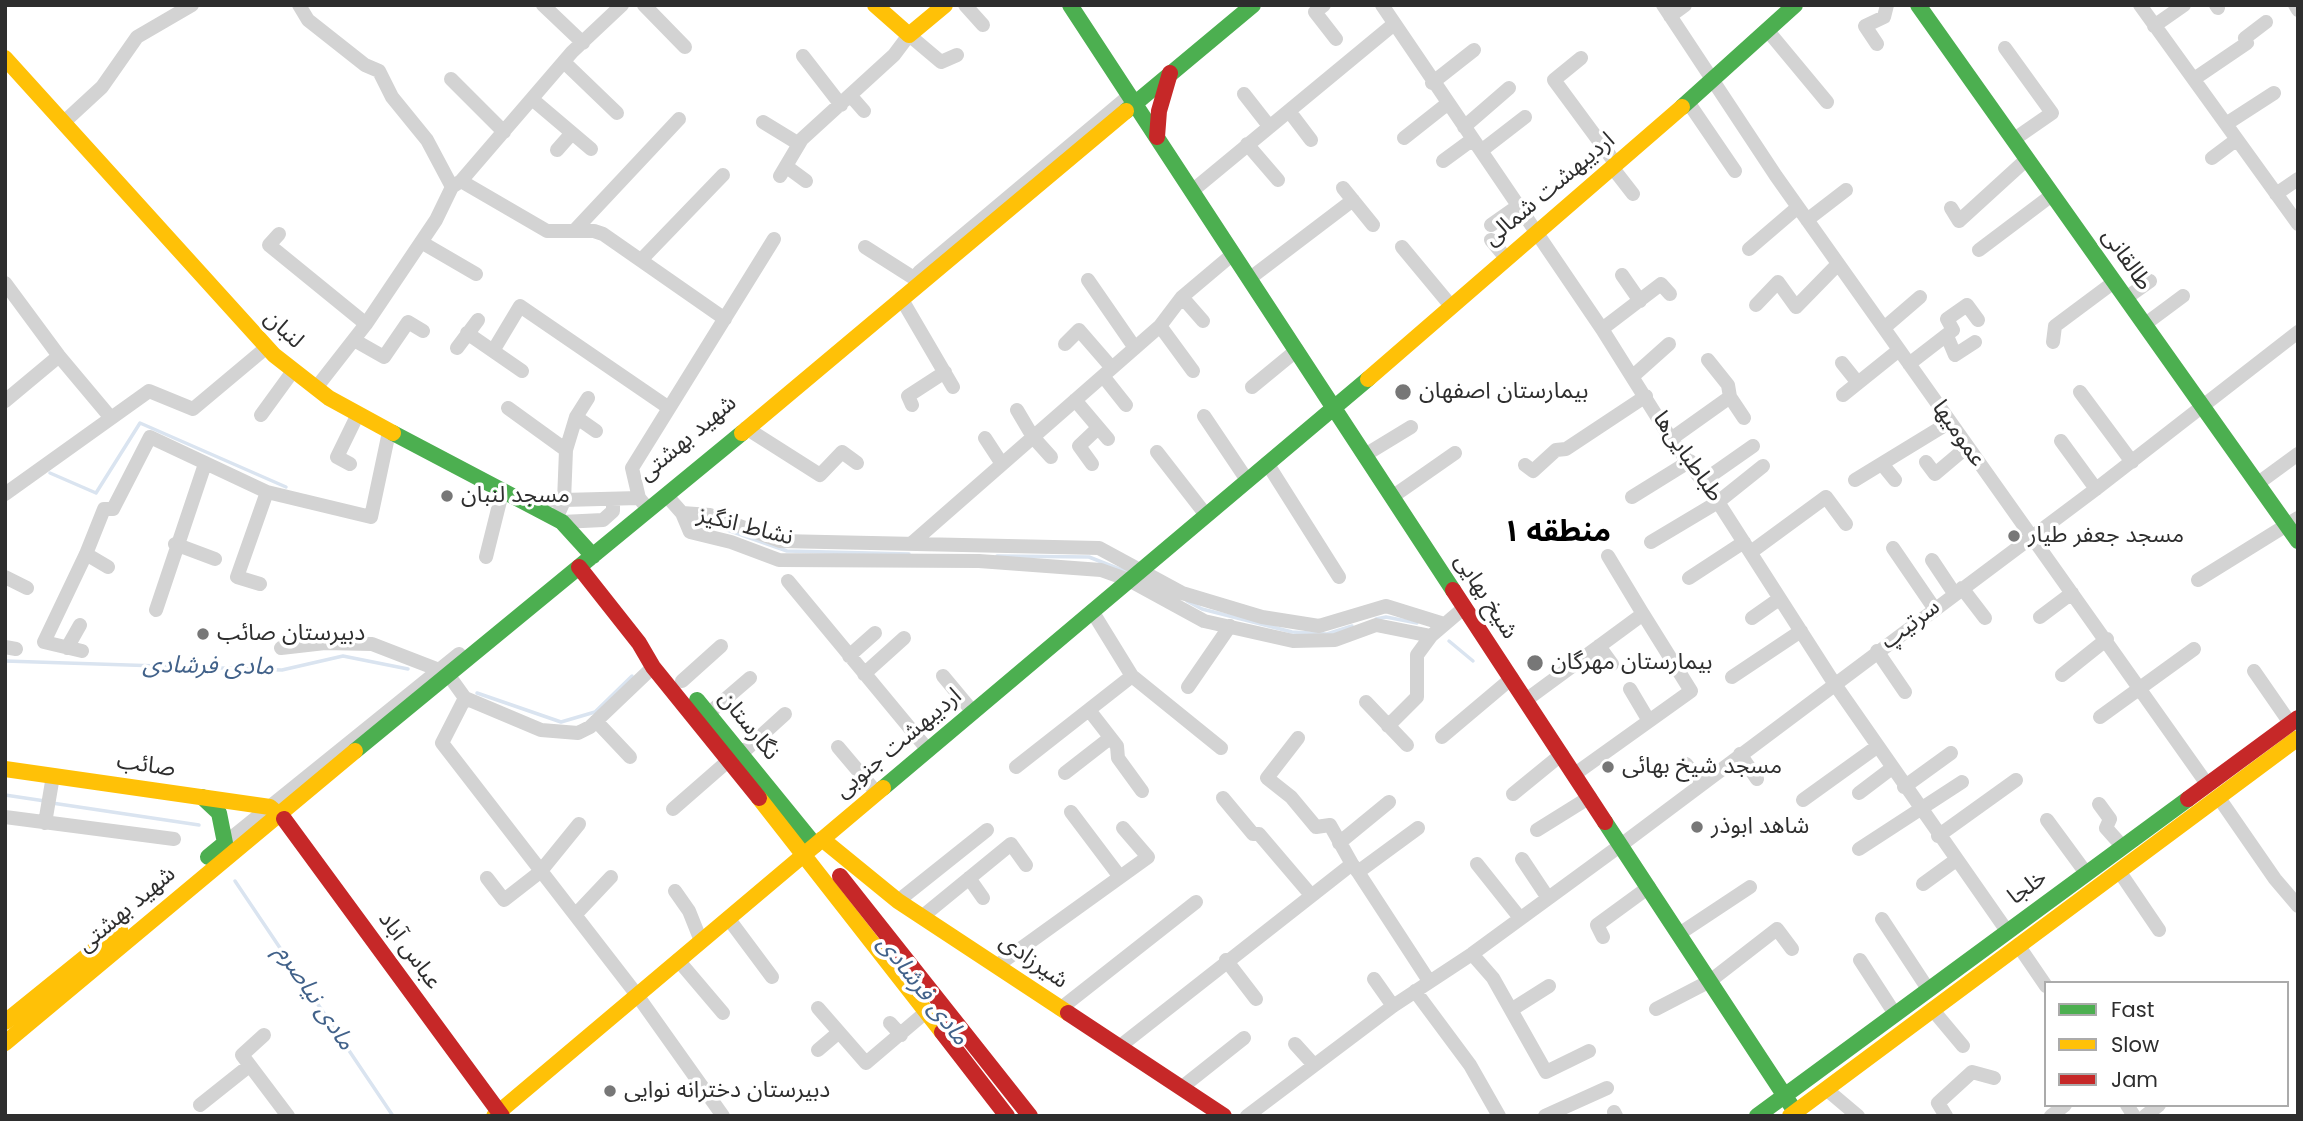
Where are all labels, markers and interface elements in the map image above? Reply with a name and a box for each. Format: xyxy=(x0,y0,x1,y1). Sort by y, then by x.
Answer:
street label: اردیبهشت شمالی xyxy=(1479,127,1621,253)
street label: طالقانی xyxy=(2095,224,2157,296)
street label: لنبان xyxy=(257,305,309,355)
place label: بیمارستان اصفهان xyxy=(1419,378,1588,406)
marker: بیمارستان اصفهان xyxy=(1393,382,1413,402)
street label: شهید بهشتی xyxy=(633,390,743,488)
street label: عمومیها xyxy=(1925,395,1991,473)
street label: طباطبایی‌ها xyxy=(1646,406,1728,508)
place label: مسجد لنبان xyxy=(461,482,570,510)
marker: مسجد لنبان xyxy=(439,488,455,504)
street label: نشاط انگیز xyxy=(694,502,796,552)
district label: منطقه ۱ xyxy=(1503,515,1611,551)
place label: مسجد جعفر طیار xyxy=(2028,522,2184,550)
marker: مسجد جعفر طیار xyxy=(2006,528,2022,544)
street label: شیخ بهایی xyxy=(1447,549,1523,645)
street label: سرتیپ xyxy=(1876,594,1946,656)
place label: دبیرستان صائب xyxy=(217,620,365,648)
marker: دبیرستان صائب xyxy=(195,626,211,642)
place label: بیمارستان مهرگان xyxy=(1551,649,1713,677)
water label: مادی فرشادی xyxy=(142,651,274,683)
marker: بیمارستان مهرگان xyxy=(1525,653,1545,673)
street label: اردیبهشت جنوبی xyxy=(830,683,968,805)
street label: نگارستان xyxy=(712,686,784,766)
street label: صائب xyxy=(115,748,177,784)
place label: مسجد شیخ بهائی xyxy=(1622,753,1782,781)
marker: مسجد شیخ بهائی xyxy=(1600,759,1616,775)
place label: شاهد ابوذر xyxy=(1711,813,1809,841)
marker: شاهد ابوذر xyxy=(1689,819,1705,835)
street label: شهید بهشتی xyxy=(72,861,182,959)
street label: خلجا xyxy=(2003,865,2053,911)
street label: عباس آباد xyxy=(372,907,446,995)
street label: شیرزادی xyxy=(993,928,1073,996)
water label: مادی فرشادی xyxy=(870,930,974,1052)
water label: مادی نیاصرم xyxy=(268,940,360,1056)
legend xyxy=(2044,981,2289,1107)
text: Fast xyxy=(2111,995,2154,1024)
text: Slow xyxy=(2111,1030,2159,1059)
text: Jam xyxy=(2111,1065,2158,1094)
place label: دبیرستان دخترانه نوایی xyxy=(624,1077,830,1105)
marker: دبیرستان دخترانه نوایی xyxy=(602,1083,618,1099)

